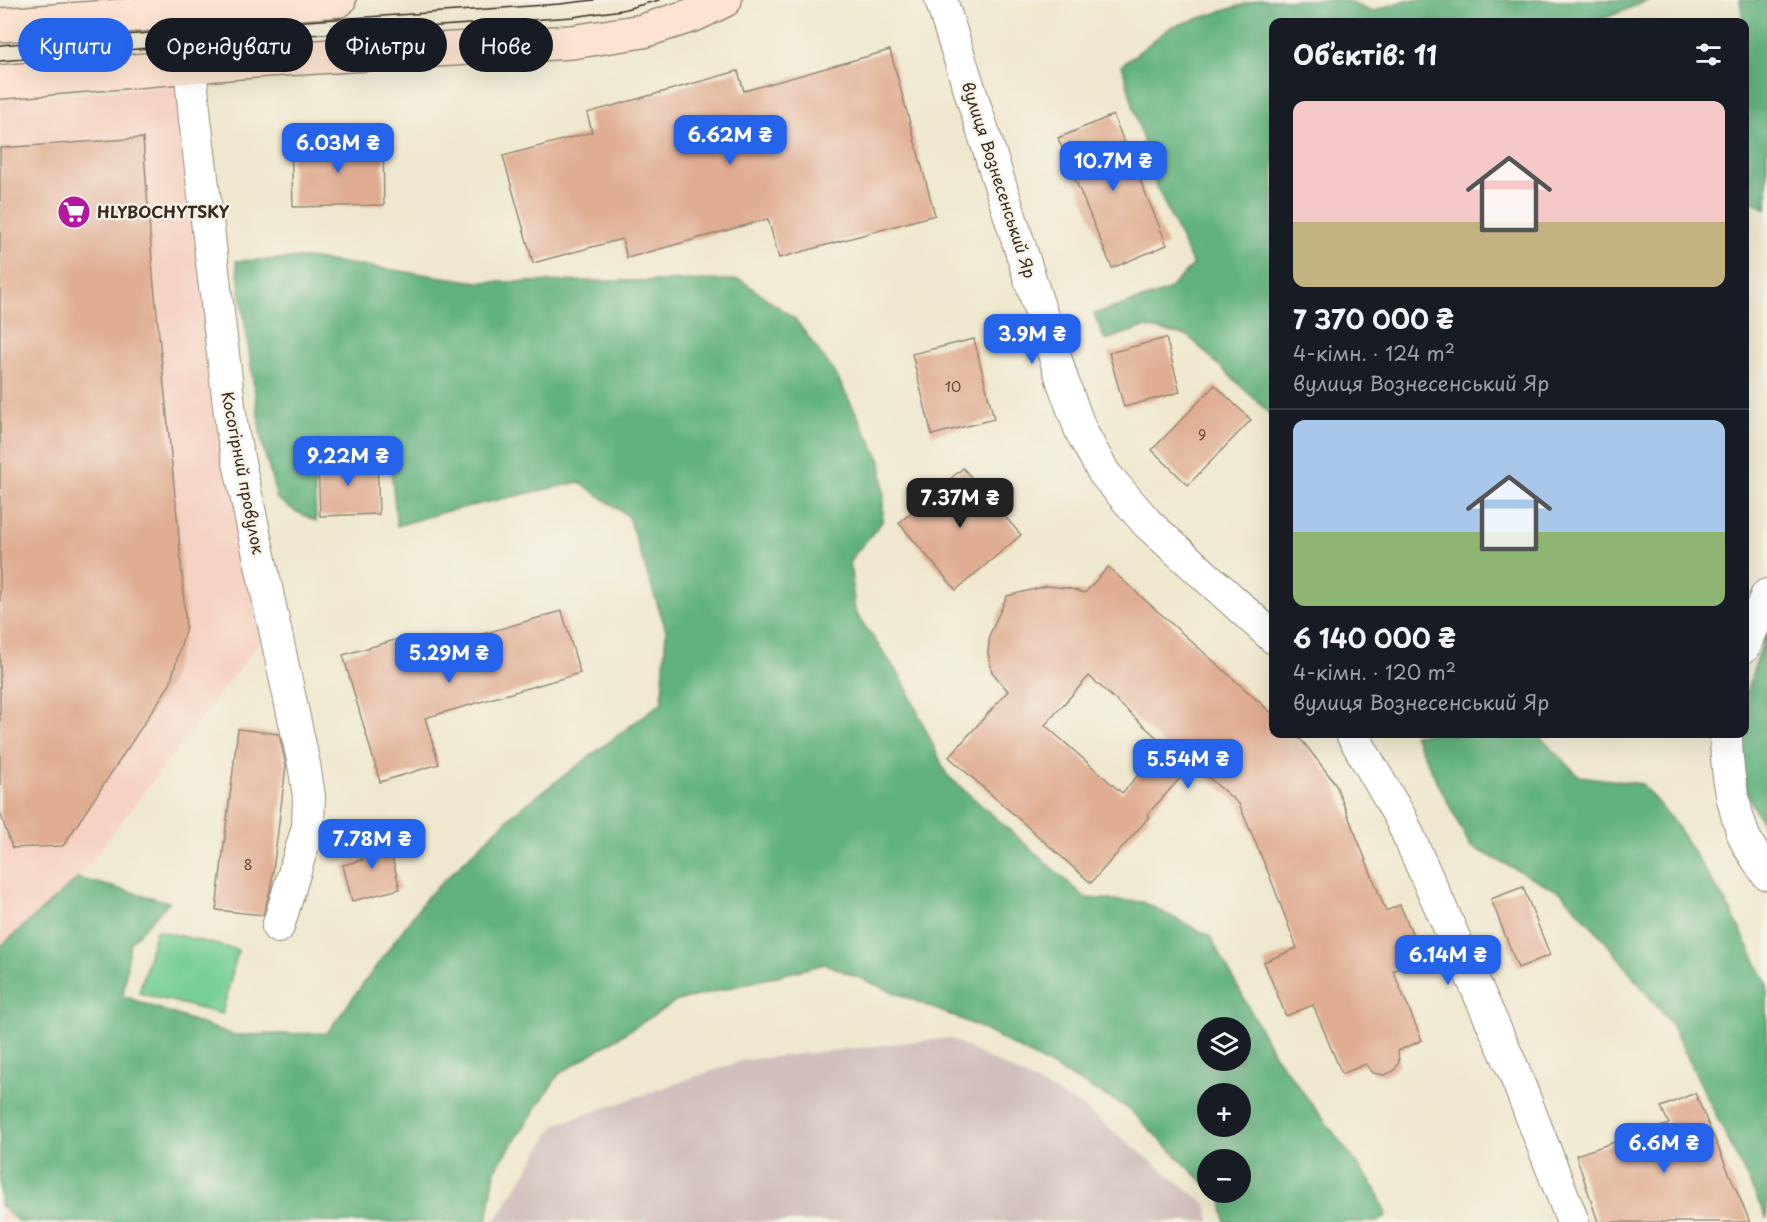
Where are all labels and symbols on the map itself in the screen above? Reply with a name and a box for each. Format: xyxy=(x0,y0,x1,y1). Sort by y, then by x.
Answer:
street label: вулиця Вознесенський Яр xyxy=(957,78,1043,281)
pin: 6.62M ₴ xyxy=(675,115,785,166)
pin: 6.03M ₴ xyxy=(283,123,393,174)
pin: 10.7M ₴ xyxy=(1058,141,1168,192)
supermarket icon: HLYBOCHYTSKY xyxy=(56,194,92,230)
place label: HLYBOCHYTSKY xyxy=(97,199,230,223)
pin: 3.9M ₴ xyxy=(983,314,1081,365)
house number: 10 xyxy=(945,376,961,397)
street label: Косогірний провулок xyxy=(216,389,272,557)
house number: 9 xyxy=(1198,424,1206,445)
pin: 9.22M ₴ xyxy=(293,436,403,487)
pin: 7.37M ₴ xyxy=(905,478,1015,529)
pin: 5.29M ₴ xyxy=(394,633,504,684)
pin: 5.54M ₴ xyxy=(1133,739,1243,790)
pin: 7.78M ₴ xyxy=(317,819,427,870)
house number: 8 xyxy=(244,854,252,875)
pin: 6.14M ₴ xyxy=(1393,935,1503,986)
pin: 6.6M ₴ xyxy=(1615,1123,1713,1174)

